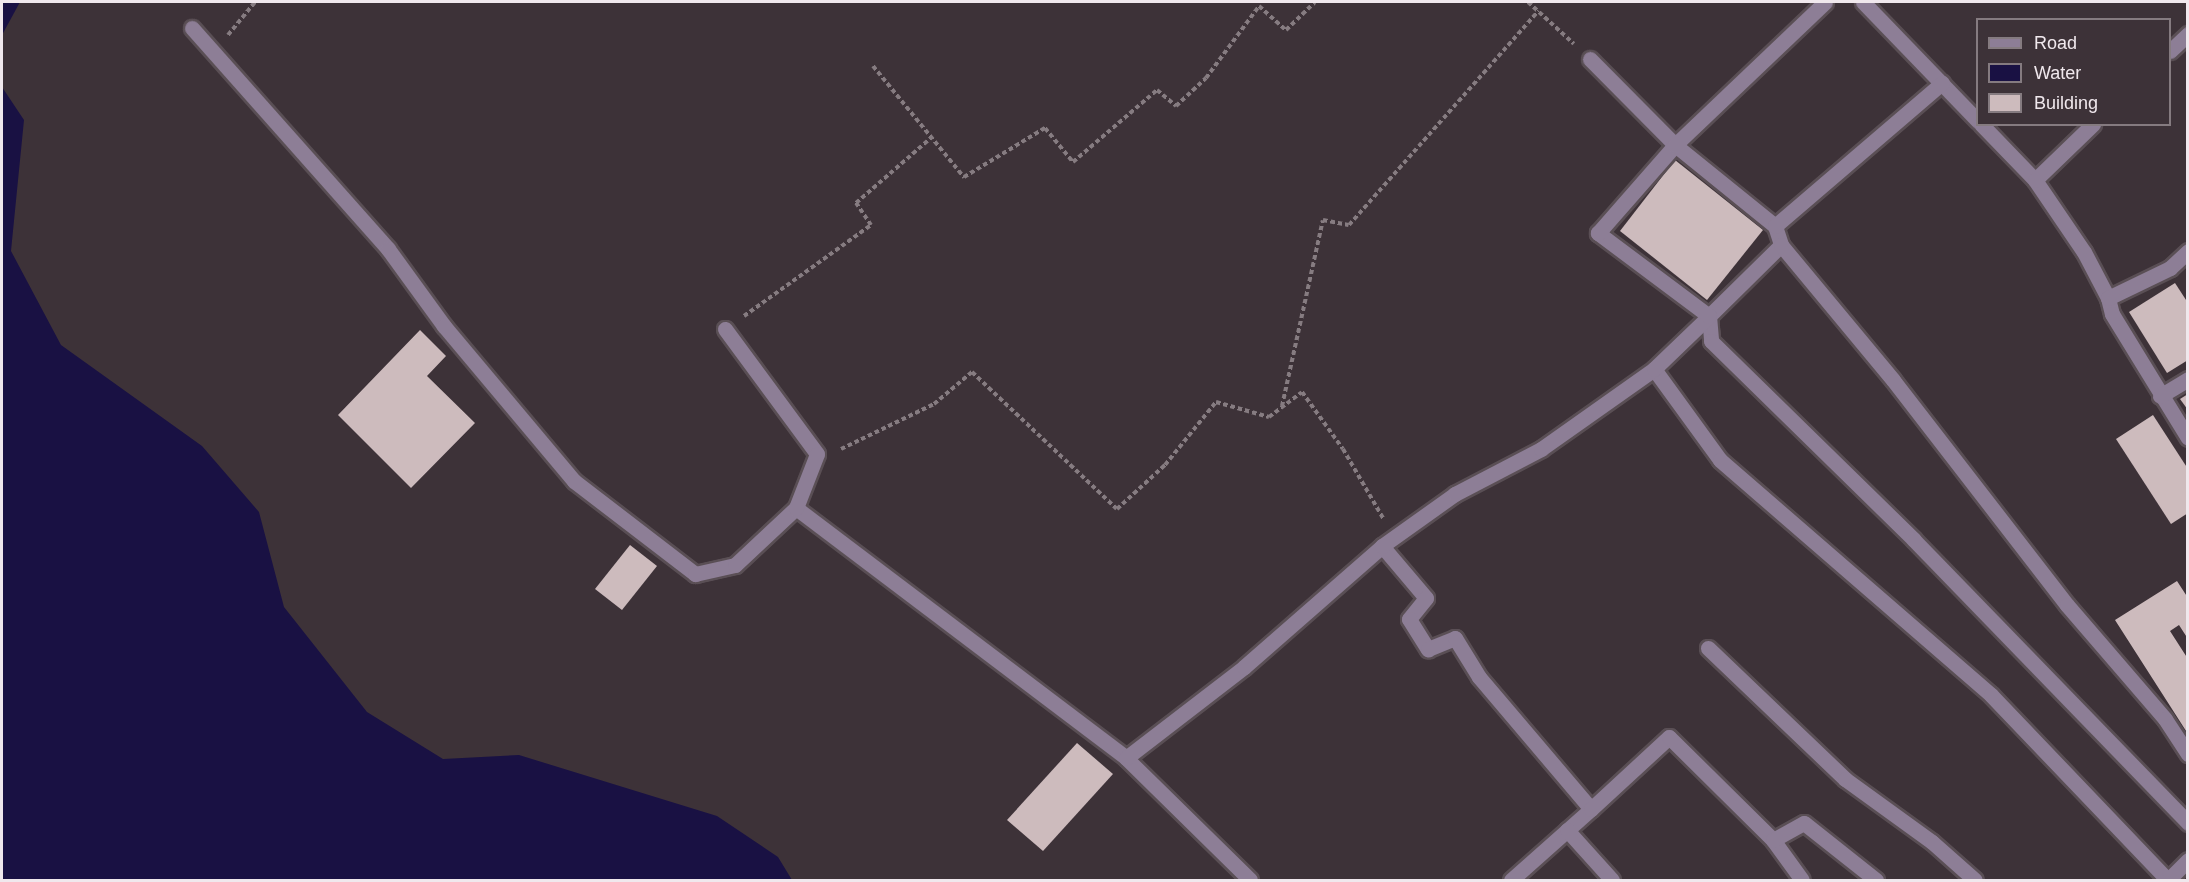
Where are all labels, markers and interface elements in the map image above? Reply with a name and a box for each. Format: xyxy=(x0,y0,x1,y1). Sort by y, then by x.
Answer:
legend xyxy=(1976,18,2171,126)
text: Road xyxy=(2034,33,2077,53)
text: Water xyxy=(2034,63,2081,83)
text: Building xyxy=(2034,93,2098,113)

